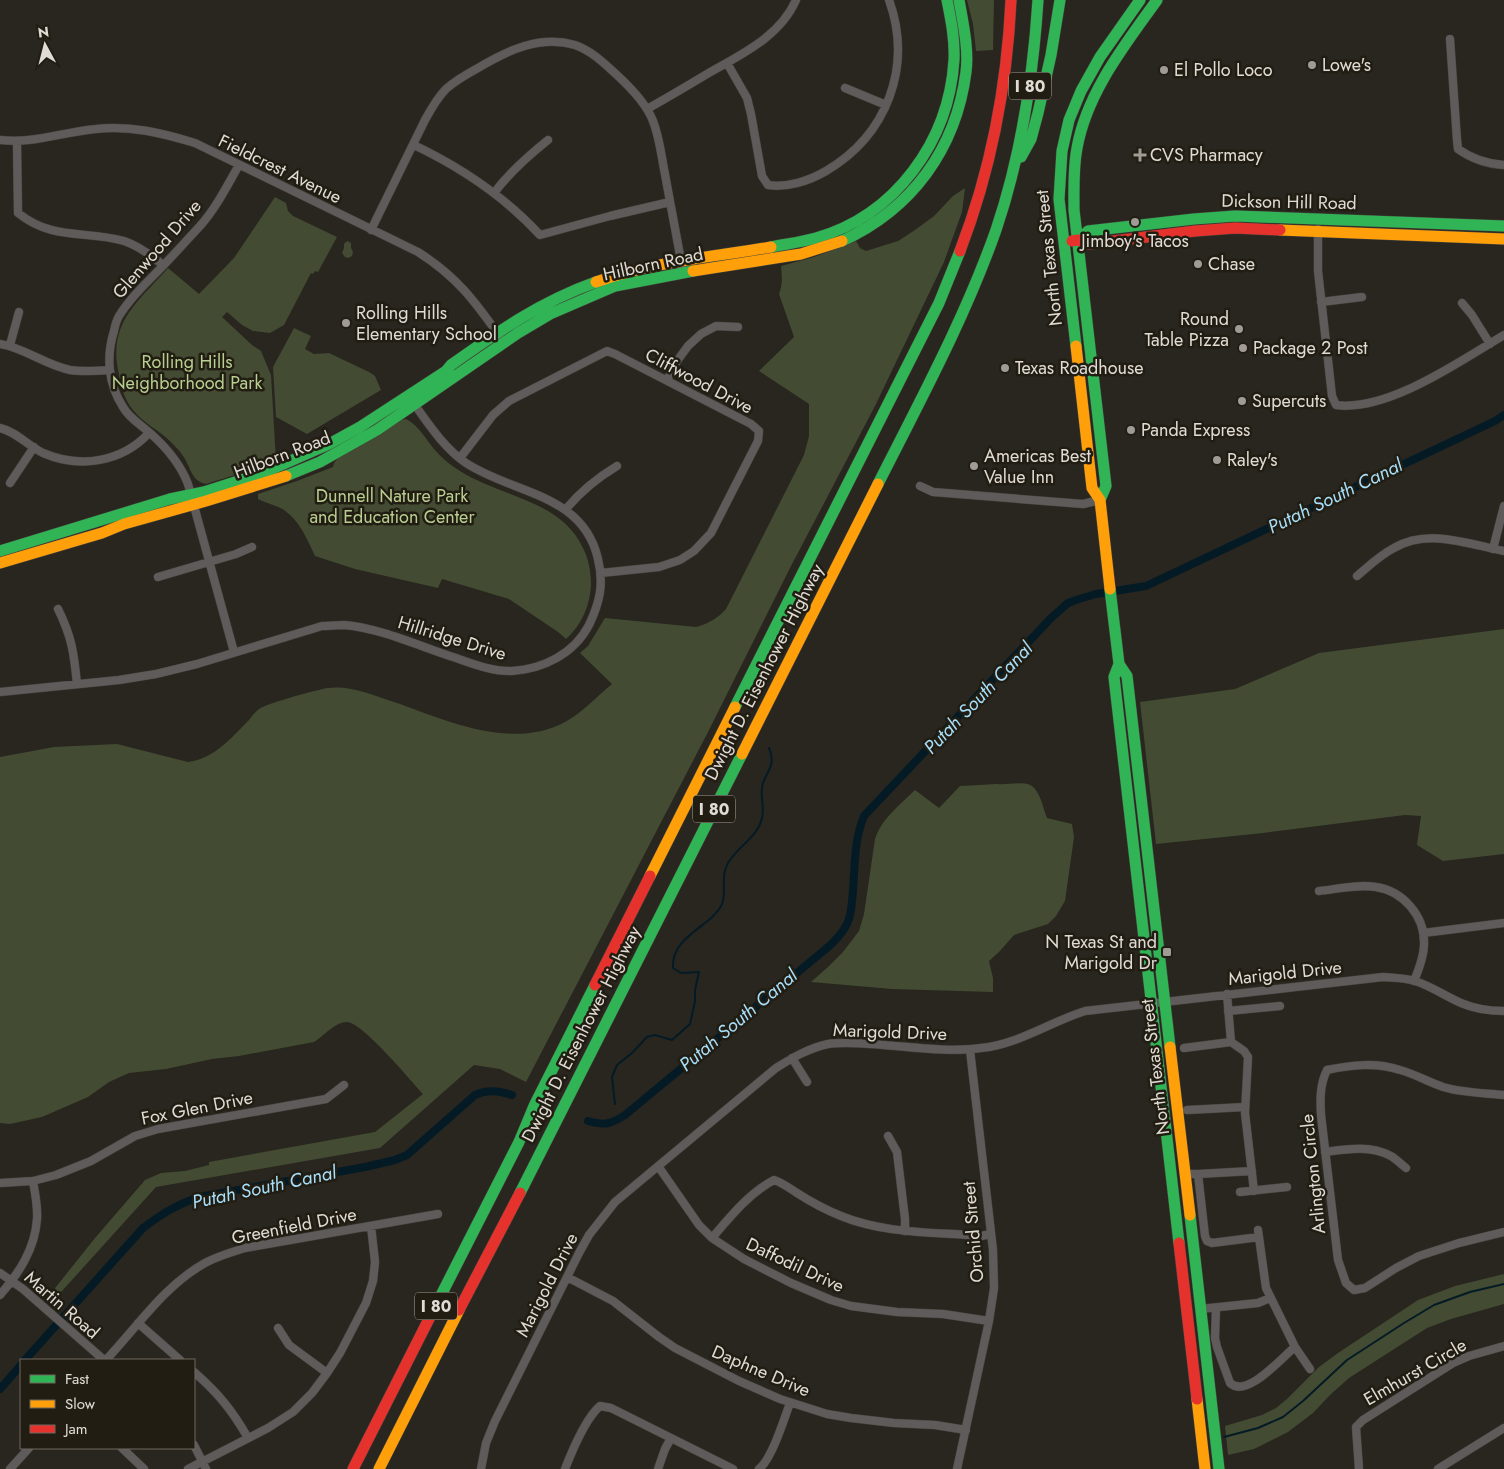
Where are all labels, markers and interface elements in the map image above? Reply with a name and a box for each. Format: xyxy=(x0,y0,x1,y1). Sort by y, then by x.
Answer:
north arrow xyxy=(20,20,70,70)
text: N xyxy=(37,21,50,43)
place label: Lowe's xyxy=(1322,52,1371,78)
place label: El Pollo Loco xyxy=(1174,57,1273,83)
marker: Lowe's xyxy=(1306,59,1318,71)
marker: El Pollo Loco xyxy=(1158,64,1170,76)
road number: I 80 xyxy=(1009,72,1051,100)
street label: Fieldcrest Avenue xyxy=(214,128,346,210)
place label: CVS Pharmacy xyxy=(1150,142,1263,168)
marker: CVS Pharmacy xyxy=(1134,149,1146,161)
street label: North Texas Street xyxy=(1029,188,1069,327)
street label: Dickson Hill Road xyxy=(1221,188,1357,216)
street label: Glenwood Drive xyxy=(107,194,207,304)
marker: Jimboy's Tacos xyxy=(1129,216,1141,228)
place label: Jimboy's Tacos xyxy=(1079,228,1189,254)
street label: Hilborn Road xyxy=(601,241,705,287)
place label: Chase xyxy=(1208,251,1255,277)
marker: Chase xyxy=(1192,258,1204,270)
place label: Rolling Hills Elementary School xyxy=(356,300,497,347)
place label: Round Table Pizza xyxy=(1144,306,1229,353)
marker: Rolling Hills Elementary School xyxy=(340,317,352,329)
marker: Round Table Pizza xyxy=(1233,323,1245,335)
place label: Package 2 Post xyxy=(1253,335,1368,361)
street label: Cliffwood Drive xyxy=(640,342,758,420)
marker: Package 2 Post xyxy=(1237,342,1249,354)
park label: Rolling Hills Neighborhood Park xyxy=(112,349,262,396)
place label: Texas Roadhouse xyxy=(1015,355,1144,381)
marker: Texas Roadhouse xyxy=(999,362,1011,374)
place label: Supercuts xyxy=(1252,388,1326,414)
marker: Supercuts xyxy=(1236,395,1248,407)
place label: Panda Express xyxy=(1141,417,1250,443)
marker: Panda Express xyxy=(1125,424,1137,436)
street label: Hilborn Road xyxy=(230,425,334,485)
place label: Americas Best Value Inn xyxy=(984,443,1092,490)
place label: Raley's xyxy=(1227,447,1277,473)
water label: Putah South Canal xyxy=(1263,451,1408,540)
marker: Raley's xyxy=(1211,454,1223,466)
marker: Americas Best Value Inn xyxy=(968,460,980,472)
park label: Dunnell Nature Park and Education Center xyxy=(309,483,475,530)
street label: Dwight D. Eisenhower Highway xyxy=(698,559,830,785)
street label: Hillridge Drive xyxy=(395,609,509,667)
water label: Putah South Canal xyxy=(917,635,1039,760)
road number: I 80 xyxy=(693,796,735,822)
street label: Dwight D. Eisenhower Highway xyxy=(515,921,647,1147)
place label: N Texas St and Marigold Dr xyxy=(1045,929,1158,976)
marker: N Texas St and Marigold Dr xyxy=(1161,946,1173,958)
street label: Marigold Drive xyxy=(1227,954,1343,992)
water label: Putah South Canal xyxy=(673,962,804,1078)
street label: North Texas Street xyxy=(1134,997,1176,1136)
street label: Marigold Drive xyxy=(833,1017,947,1047)
street label: Fox Glen Drive xyxy=(139,1084,255,1132)
street label: Arlington Circle xyxy=(1294,1113,1332,1235)
water label: Putah South Canal xyxy=(189,1158,339,1215)
street label: Orchid Street xyxy=(956,1180,990,1284)
street label: Greenfield Drive xyxy=(229,1201,359,1251)
street label: Marigold Drive xyxy=(510,1228,584,1342)
street label: Daffodil Drive xyxy=(742,1231,848,1299)
street label: Martin Road xyxy=(19,1265,105,1345)
road number: I 80 xyxy=(415,1292,457,1320)
street label: Elmhurst Circle xyxy=(1359,1332,1471,1412)
street label: Daphne Drive xyxy=(708,1339,814,1403)
legend xyxy=(20,1359,195,1449)
text: Fast xyxy=(65,1368,89,1390)
text: Slow xyxy=(65,1393,96,1415)
text: Jam xyxy=(63,1418,88,1440)

